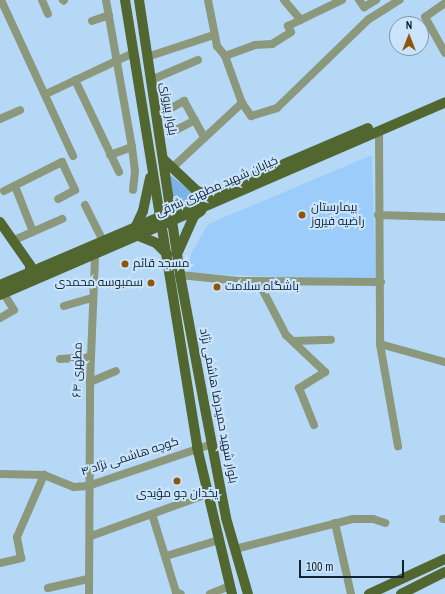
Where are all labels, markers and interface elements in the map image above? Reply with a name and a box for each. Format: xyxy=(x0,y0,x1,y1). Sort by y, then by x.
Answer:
north arrow xyxy=(389,16,429,56)
text: N xyxy=(406,18,412,32)
street label: بلوار پیروزی xyxy=(157,81,179,137)
street label: خیابان شهید مطهری شرقی xyxy=(154,154,280,220)
place label: بیمارستان راضیه فیروز xyxy=(311,201,365,229)
marker: بیمارستان راضیه فیروز xyxy=(296,209,308,221)
place label: مسجد قائم xyxy=(133,257,189,271)
marker: مسجد قائم xyxy=(120,259,130,269)
place label: سمبوسه محمدی xyxy=(55,276,143,290)
marker: سمبوسه محمدی xyxy=(146,278,156,288)
place label: باشگاه سلامت xyxy=(225,280,299,294)
marker: باشگاه سلامت xyxy=(212,282,222,292)
street label: بلوار شهید حمیدرضا هاشمی نژاد xyxy=(196,327,240,485)
street label: مطهری ۶۴ xyxy=(70,342,86,398)
street label: کوچه هاشمی نژاد ۴ xyxy=(79,434,181,480)
marker: یخدان جو مؤیدی xyxy=(172,476,182,486)
place label: یخدان جو مؤیدی xyxy=(136,487,218,501)
scale bar xyxy=(301,552,406,578)
text: 100 m xyxy=(306,559,333,575)

